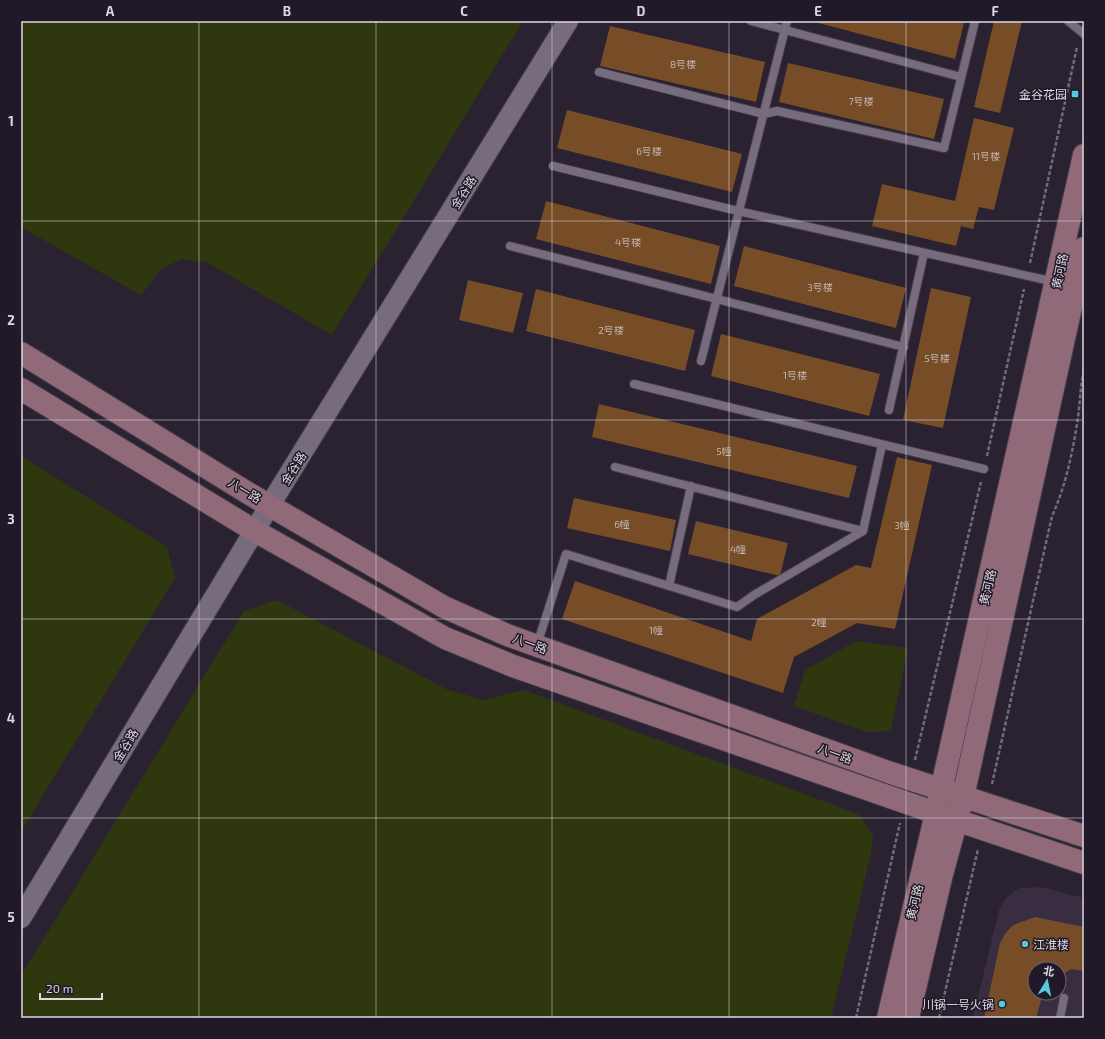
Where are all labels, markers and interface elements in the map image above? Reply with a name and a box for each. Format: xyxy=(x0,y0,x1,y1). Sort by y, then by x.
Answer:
text: A xyxy=(106,3,115,19)
text: B xyxy=(283,3,291,19)
text: C xyxy=(460,3,468,19)
text: D xyxy=(637,3,646,19)
text: E xyxy=(814,3,822,19)
text: F xyxy=(991,3,999,19)
house number: 8号楼 xyxy=(670,58,696,70)
place label: 金谷花园 xyxy=(1019,87,1067,101)
marker: 金谷花园 xyxy=(1070,89,1080,99)
house number: 7号楼 xyxy=(848,95,874,107)
text: 1 xyxy=(8,113,14,129)
house number: 6号楼 xyxy=(636,145,662,157)
house number: 11号楼 xyxy=(972,150,1000,162)
street label: 金谷路 xyxy=(448,173,478,211)
house number: 4号楼 xyxy=(615,236,641,248)
street label: 黄河路 xyxy=(1048,252,1070,290)
house number: 3号楼 xyxy=(807,281,833,293)
text: 2 xyxy=(7,312,15,328)
house number: 2号楼 xyxy=(598,324,624,336)
house number: 5号楼 xyxy=(924,352,950,364)
house number: 1号楼 xyxy=(783,369,807,381)
house number: 5幢 xyxy=(716,445,732,457)
street label: 金谷路 xyxy=(278,449,308,487)
street label: 八一路 xyxy=(226,475,264,505)
text: 3 xyxy=(7,511,15,527)
house number: 6幢 xyxy=(614,518,630,530)
house number: 3幢 xyxy=(894,519,910,531)
house number: 4幢 xyxy=(730,543,746,555)
street label: 黄河路 xyxy=(976,568,998,606)
house number: 2幢 xyxy=(811,616,827,628)
house number: 1幢 xyxy=(649,624,663,636)
street label: 八一路 xyxy=(511,630,549,656)
text: 4 xyxy=(7,710,15,726)
street label: 金谷路 xyxy=(110,726,140,764)
street label: 八一路 xyxy=(816,740,854,766)
street label: 黄河路 xyxy=(903,883,925,921)
text: 5 xyxy=(7,909,15,925)
place label: 江淮楼 xyxy=(1033,937,1069,951)
marker: 江淮楼 xyxy=(1020,939,1030,949)
north arrow xyxy=(1027,961,1067,1001)
text: 北 xyxy=(1042,963,1055,978)
scale bar xyxy=(40,975,102,1001)
text: 20 m xyxy=(46,981,73,995)
place label: 川锅一号火锅 xyxy=(922,997,994,1011)
marker: 川锅一号火锅 xyxy=(997,999,1007,1009)

